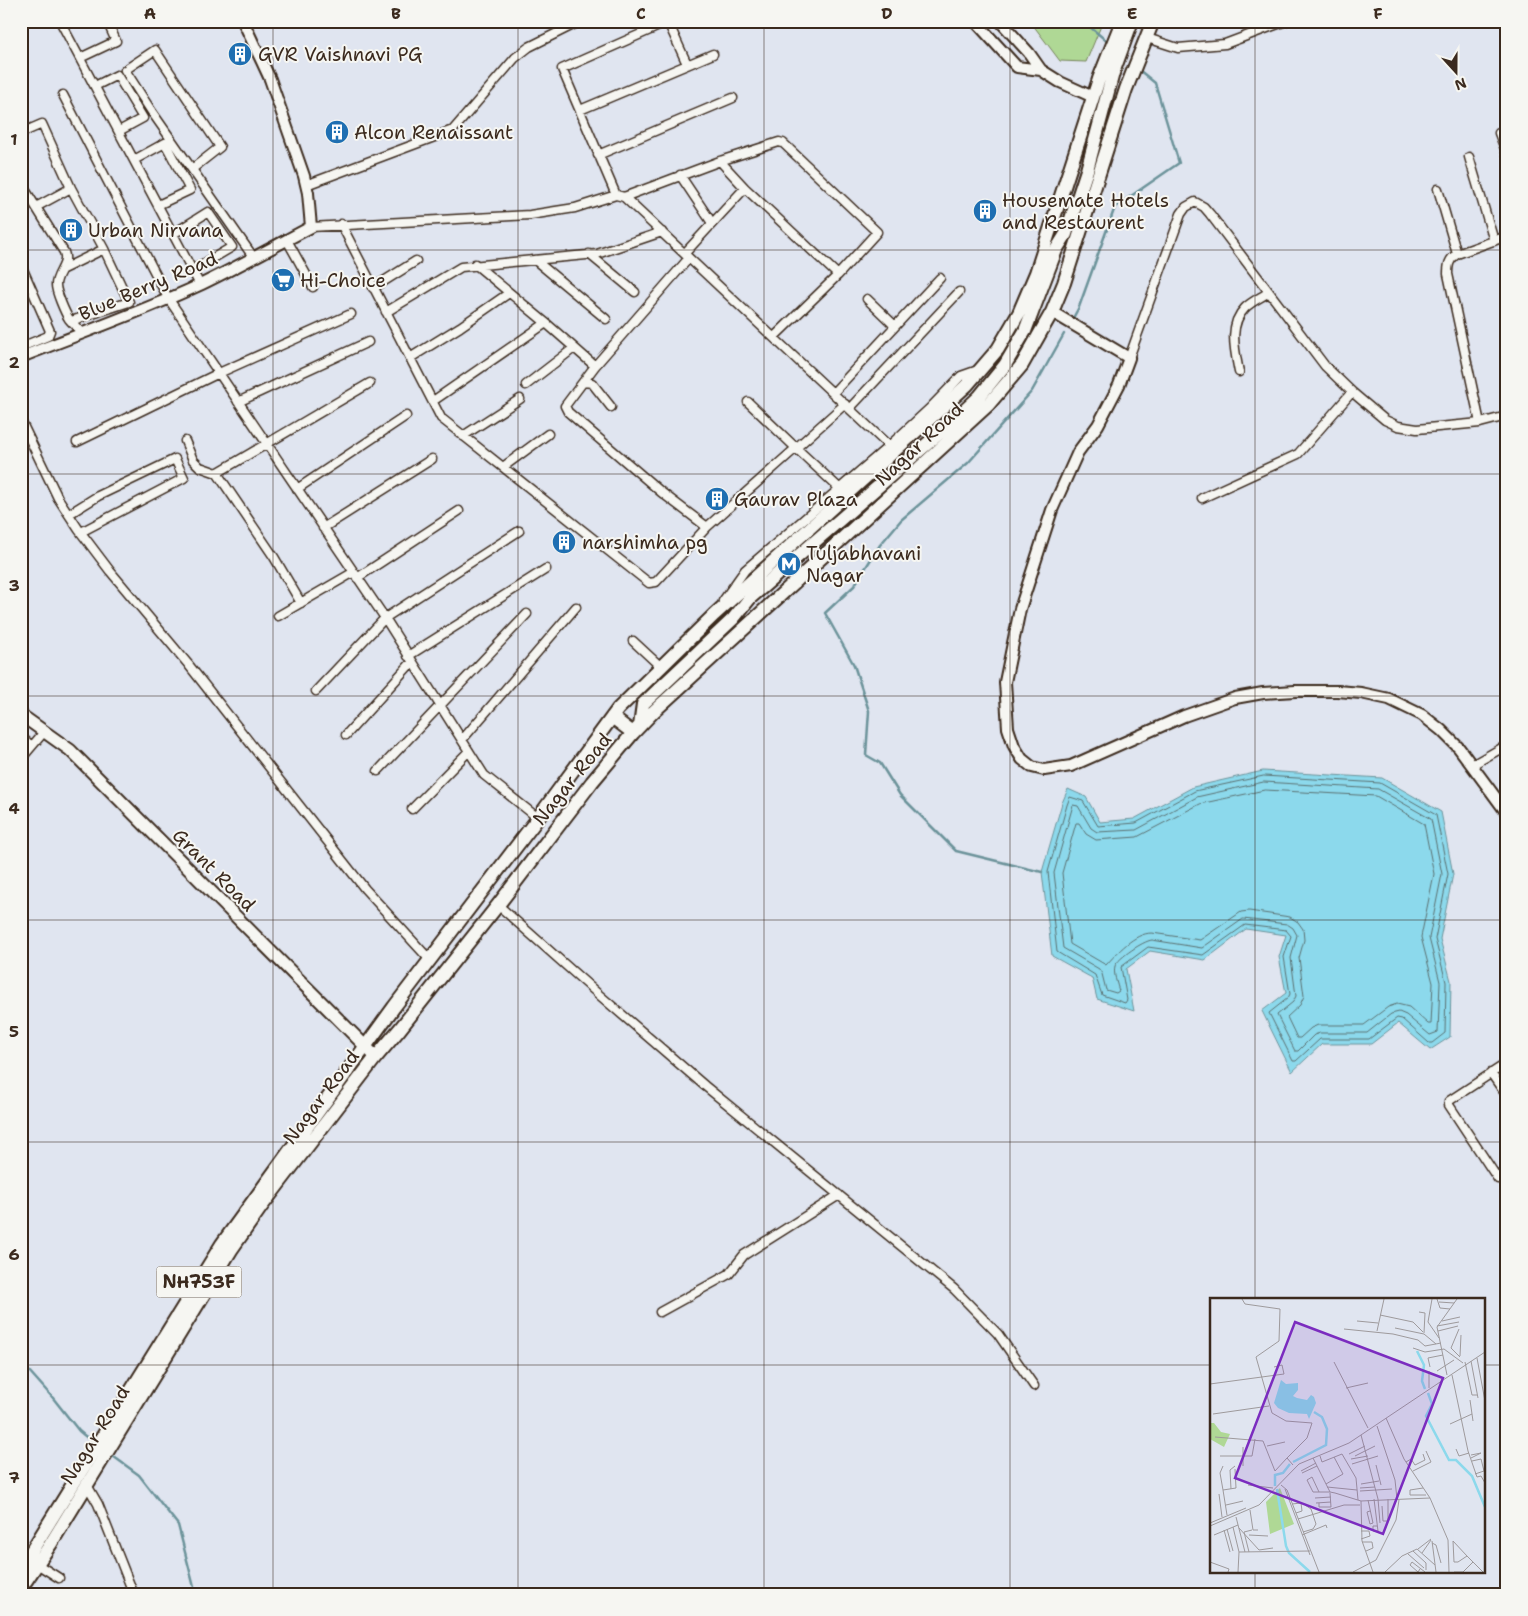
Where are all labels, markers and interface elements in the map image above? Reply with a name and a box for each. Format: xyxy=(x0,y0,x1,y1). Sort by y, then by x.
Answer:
text: A xyxy=(144,3,156,24)
text: B xyxy=(391,3,401,24)
text: C xyxy=(636,3,646,24)
text: D xyxy=(881,3,893,24)
text: E xyxy=(1127,3,1137,24)
text: F xyxy=(1373,3,1383,24)
building icon: GVR Vaishnavi PG xyxy=(227,41,253,67)
place label: GVR Vaishnavi PG xyxy=(258,42,422,67)
north arrow xyxy=(1430,48,1480,98)
text: N xyxy=(1452,74,1469,95)
building icon: Alcon Renaissant xyxy=(324,119,350,145)
place label: Alcon Renaissant xyxy=(354,120,513,145)
text: 1 xyxy=(10,129,18,150)
place label: Housemate Hotels and Restaurent xyxy=(1002,188,1169,235)
building icon: Housemate Hotels and Restaurent xyxy=(972,198,998,224)
building icon: Urban Nirvana xyxy=(58,217,84,243)
place label: Urban Nirvana xyxy=(88,218,224,243)
street label: Blue Berry Road xyxy=(75,245,221,327)
supermarket icon: Hi-Choice xyxy=(270,267,296,293)
place label: Hi-Choice xyxy=(300,268,386,293)
text: 2 xyxy=(8,352,20,373)
street label: Nagar Road xyxy=(869,397,969,491)
building icon: Gaurav Plaza xyxy=(704,486,730,512)
place label: Gaurav Plaza xyxy=(734,487,858,512)
building icon: narshimha pg xyxy=(551,529,577,555)
place label: narshimha pg xyxy=(582,530,708,555)
place label: Tuljabhavani Nagar xyxy=(806,541,921,588)
metro station icon: Tuljabhavani Nagar xyxy=(776,551,802,577)
text: 3 xyxy=(8,575,20,596)
street label: Nagar Road xyxy=(527,728,617,830)
text: 4 xyxy=(8,798,20,819)
street label: Grant Road xyxy=(167,823,261,917)
text: 5 xyxy=(9,1021,19,1042)
street label: Nagar Road xyxy=(277,1045,365,1149)
text: 6 xyxy=(8,1244,20,1265)
road number: NH753F xyxy=(156,1266,242,1298)
inset map xyxy=(1210,1298,1486,1574)
street label: Nagar Road xyxy=(55,1381,135,1489)
text: 7 xyxy=(8,1467,20,1488)

